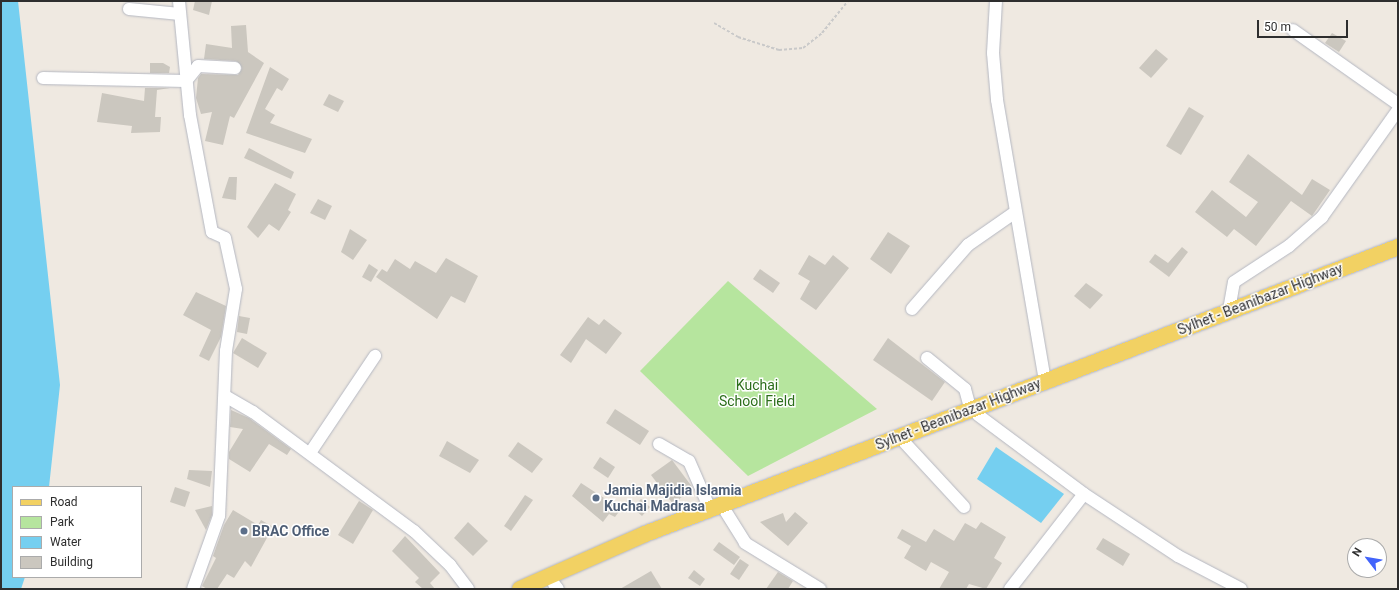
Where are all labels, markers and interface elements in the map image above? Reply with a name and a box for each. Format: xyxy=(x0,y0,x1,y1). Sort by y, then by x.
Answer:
scale bar xyxy=(1259,12,1350,38)
text: 50 m xyxy=(1264,20,1291,34)
street label: Sylhet - Beanibazar Highway xyxy=(1175,260,1345,338)
street label: Sylhet - Beanibazar Highway xyxy=(873,375,1043,453)
park label: Kuchai School Field xyxy=(719,377,795,410)
place label: Jamia Majidia Islamia Kuchai Madrasa xyxy=(604,482,742,514)
legend xyxy=(12,486,142,578)
marker: Jamia Majidia Islamia Kuchai Madrasa xyxy=(591,493,601,503)
text: Road xyxy=(50,495,78,509)
text: Park xyxy=(50,515,74,529)
place label: BRAC Office xyxy=(252,523,329,539)
marker: BRAC Office xyxy=(239,526,249,536)
text: Water xyxy=(50,535,81,549)
north arrow xyxy=(1347,538,1387,578)
text: N xyxy=(1350,545,1365,559)
text: Building xyxy=(50,555,93,569)

